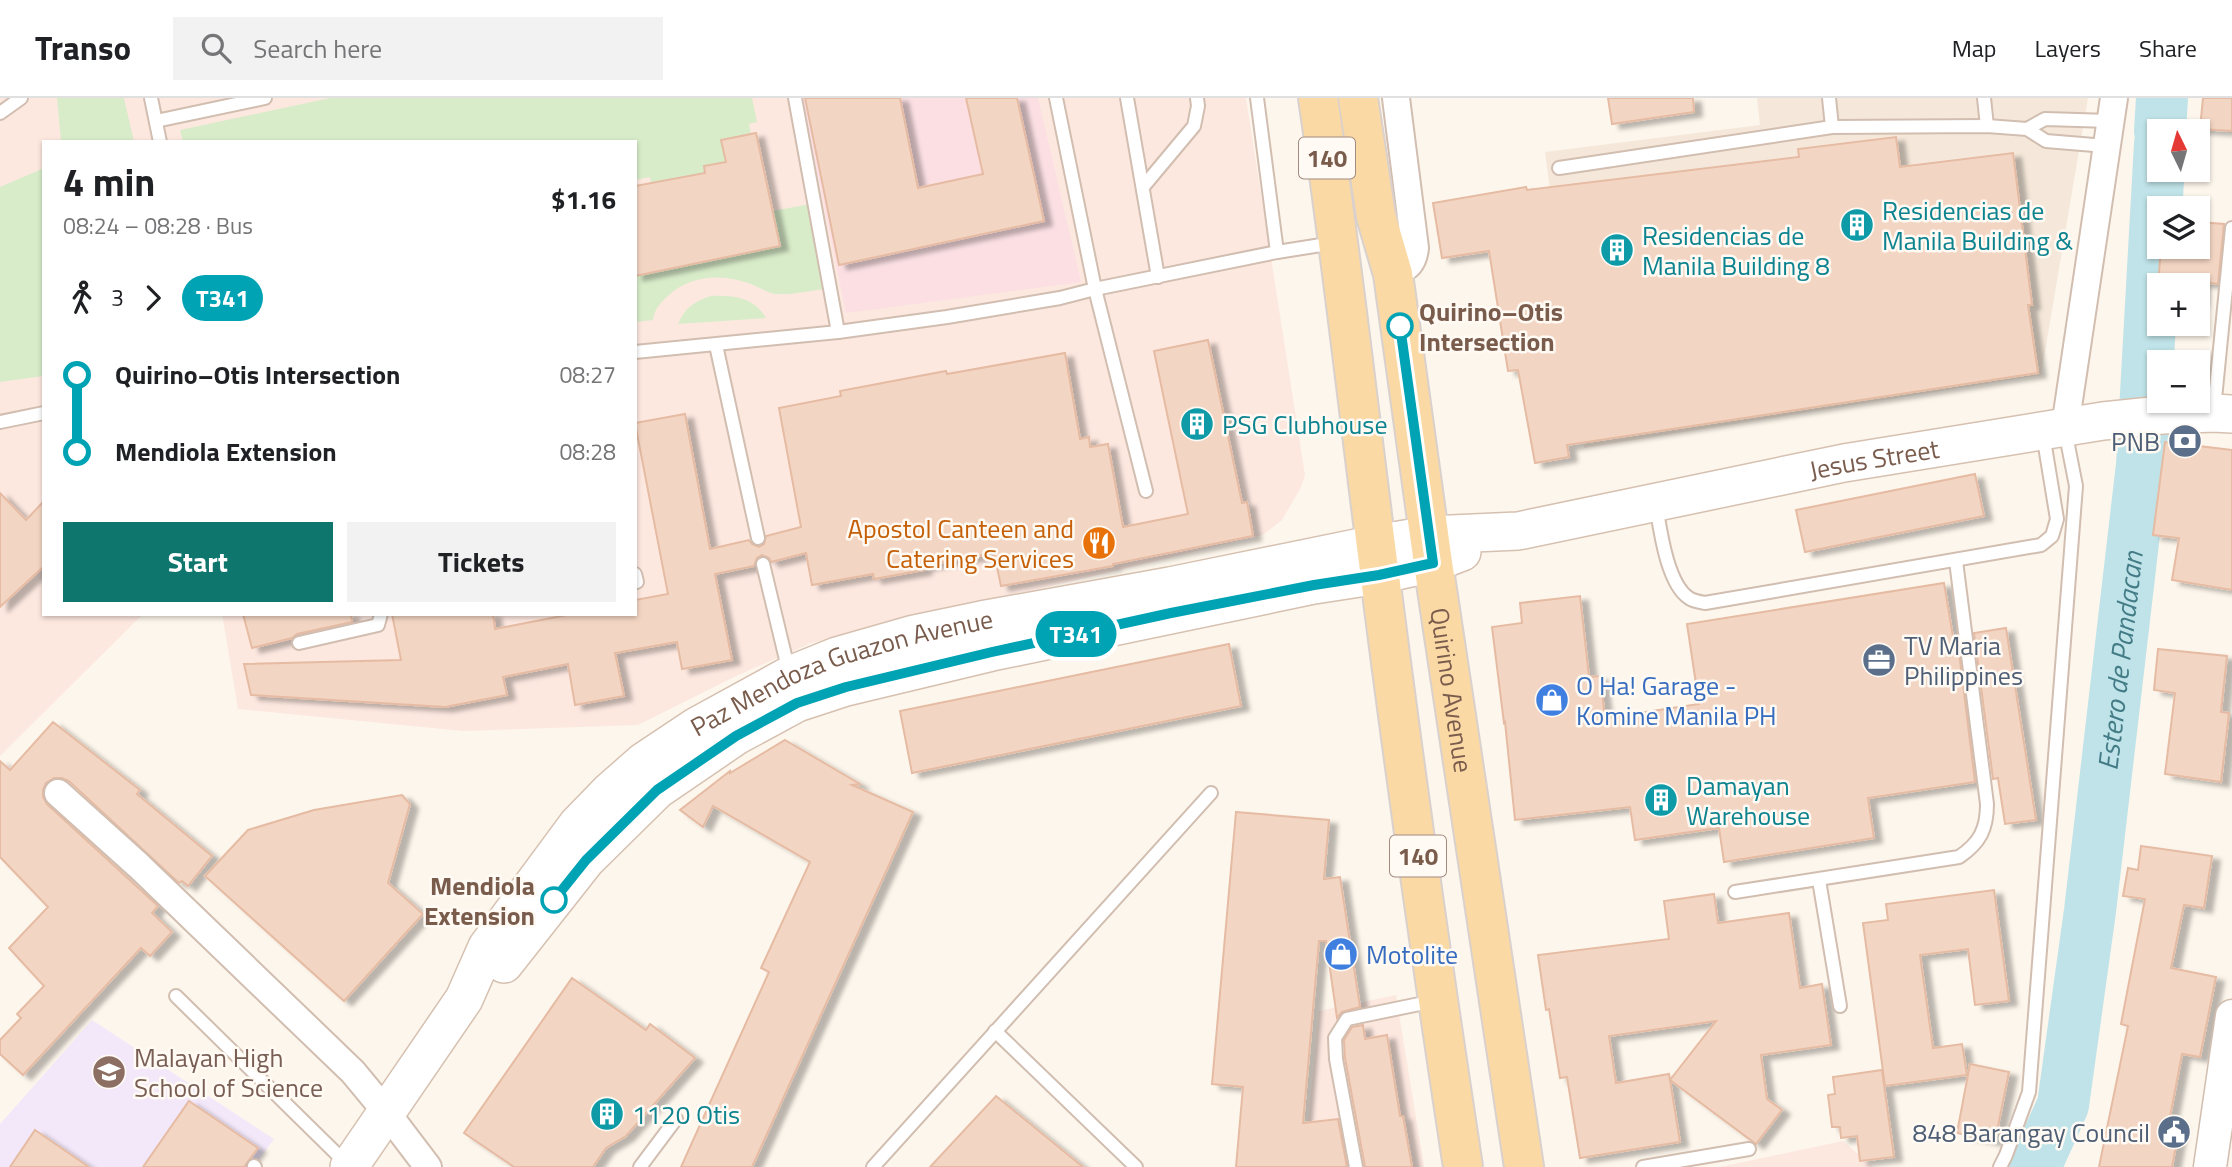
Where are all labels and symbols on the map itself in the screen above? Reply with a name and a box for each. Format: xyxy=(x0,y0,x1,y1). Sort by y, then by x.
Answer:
north arrow xyxy=(2147,119,2210,182)
road number: 140 xyxy=(1299,138,1355,178)
place label: Residencias de Manila Building & xyxy=(1882,191,2073,260)
building icon: Residencias de Manila Building & xyxy=(1838,206,1876,244)
place label: Residencias de Manila Building 8 xyxy=(1642,216,1830,285)
building icon: Residencias de Manila Building 8 xyxy=(1598,231,1636,269)
place label: Quirino–Otis Intersection xyxy=(1419,292,1563,361)
marker: Quirino–Otis Intersection xyxy=(1387,313,1413,339)
building icon: PSG Clubhouse xyxy=(1178,405,1216,443)
place label: PSG Clubhouse xyxy=(1222,405,1388,444)
place label: PNB xyxy=(2111,422,2160,461)
bank icon: PNB xyxy=(2166,422,2204,460)
street label: Jesus Street xyxy=(1805,428,1942,489)
place label: Apostol Canteen and Catering Services xyxy=(848,509,1074,578)
restaurant icon: Apostol Canteen and Catering Services xyxy=(1080,524,1118,562)
water label: Estero de Pandacan xyxy=(2085,548,2153,772)
street label: Paz Mendoza Guazon Avenue xyxy=(683,599,996,746)
street label: Quirino Avenue xyxy=(1420,605,1484,775)
line badge: T341 xyxy=(1027,611,1125,657)
place label: TV Maria Philippines xyxy=(1904,626,2023,695)
office icon: TV Maria Philippines xyxy=(1860,641,1898,679)
place label: O Ha! Garage - Komine Manila PH xyxy=(1576,666,1777,735)
shop icon: O Ha! Garage - Komine Manila PH xyxy=(1533,681,1571,719)
place label: Damayan Warehouse xyxy=(1686,766,1810,835)
building icon: Damayan Warehouse xyxy=(1642,781,1680,819)
road number: 140 xyxy=(1390,836,1446,876)
place label: Mendiola Extension xyxy=(424,866,535,935)
marker: Mendiola Extension xyxy=(541,887,567,913)
shop icon: Motolite xyxy=(1322,935,1360,973)
place label: Motolite xyxy=(1366,935,1458,974)
place label: Malayan High School of Science xyxy=(134,1038,323,1107)
school or university icon: Malayan High School of Science xyxy=(90,1053,128,1091)
building icon: 1120 Otis xyxy=(588,1095,626,1133)
place label: 1120 Otis xyxy=(632,1095,740,1134)
place label: 848 Barangay Council xyxy=(1913,1113,2150,1152)
public building icon: 848 Barangay Council xyxy=(2155,1113,2193,1151)

